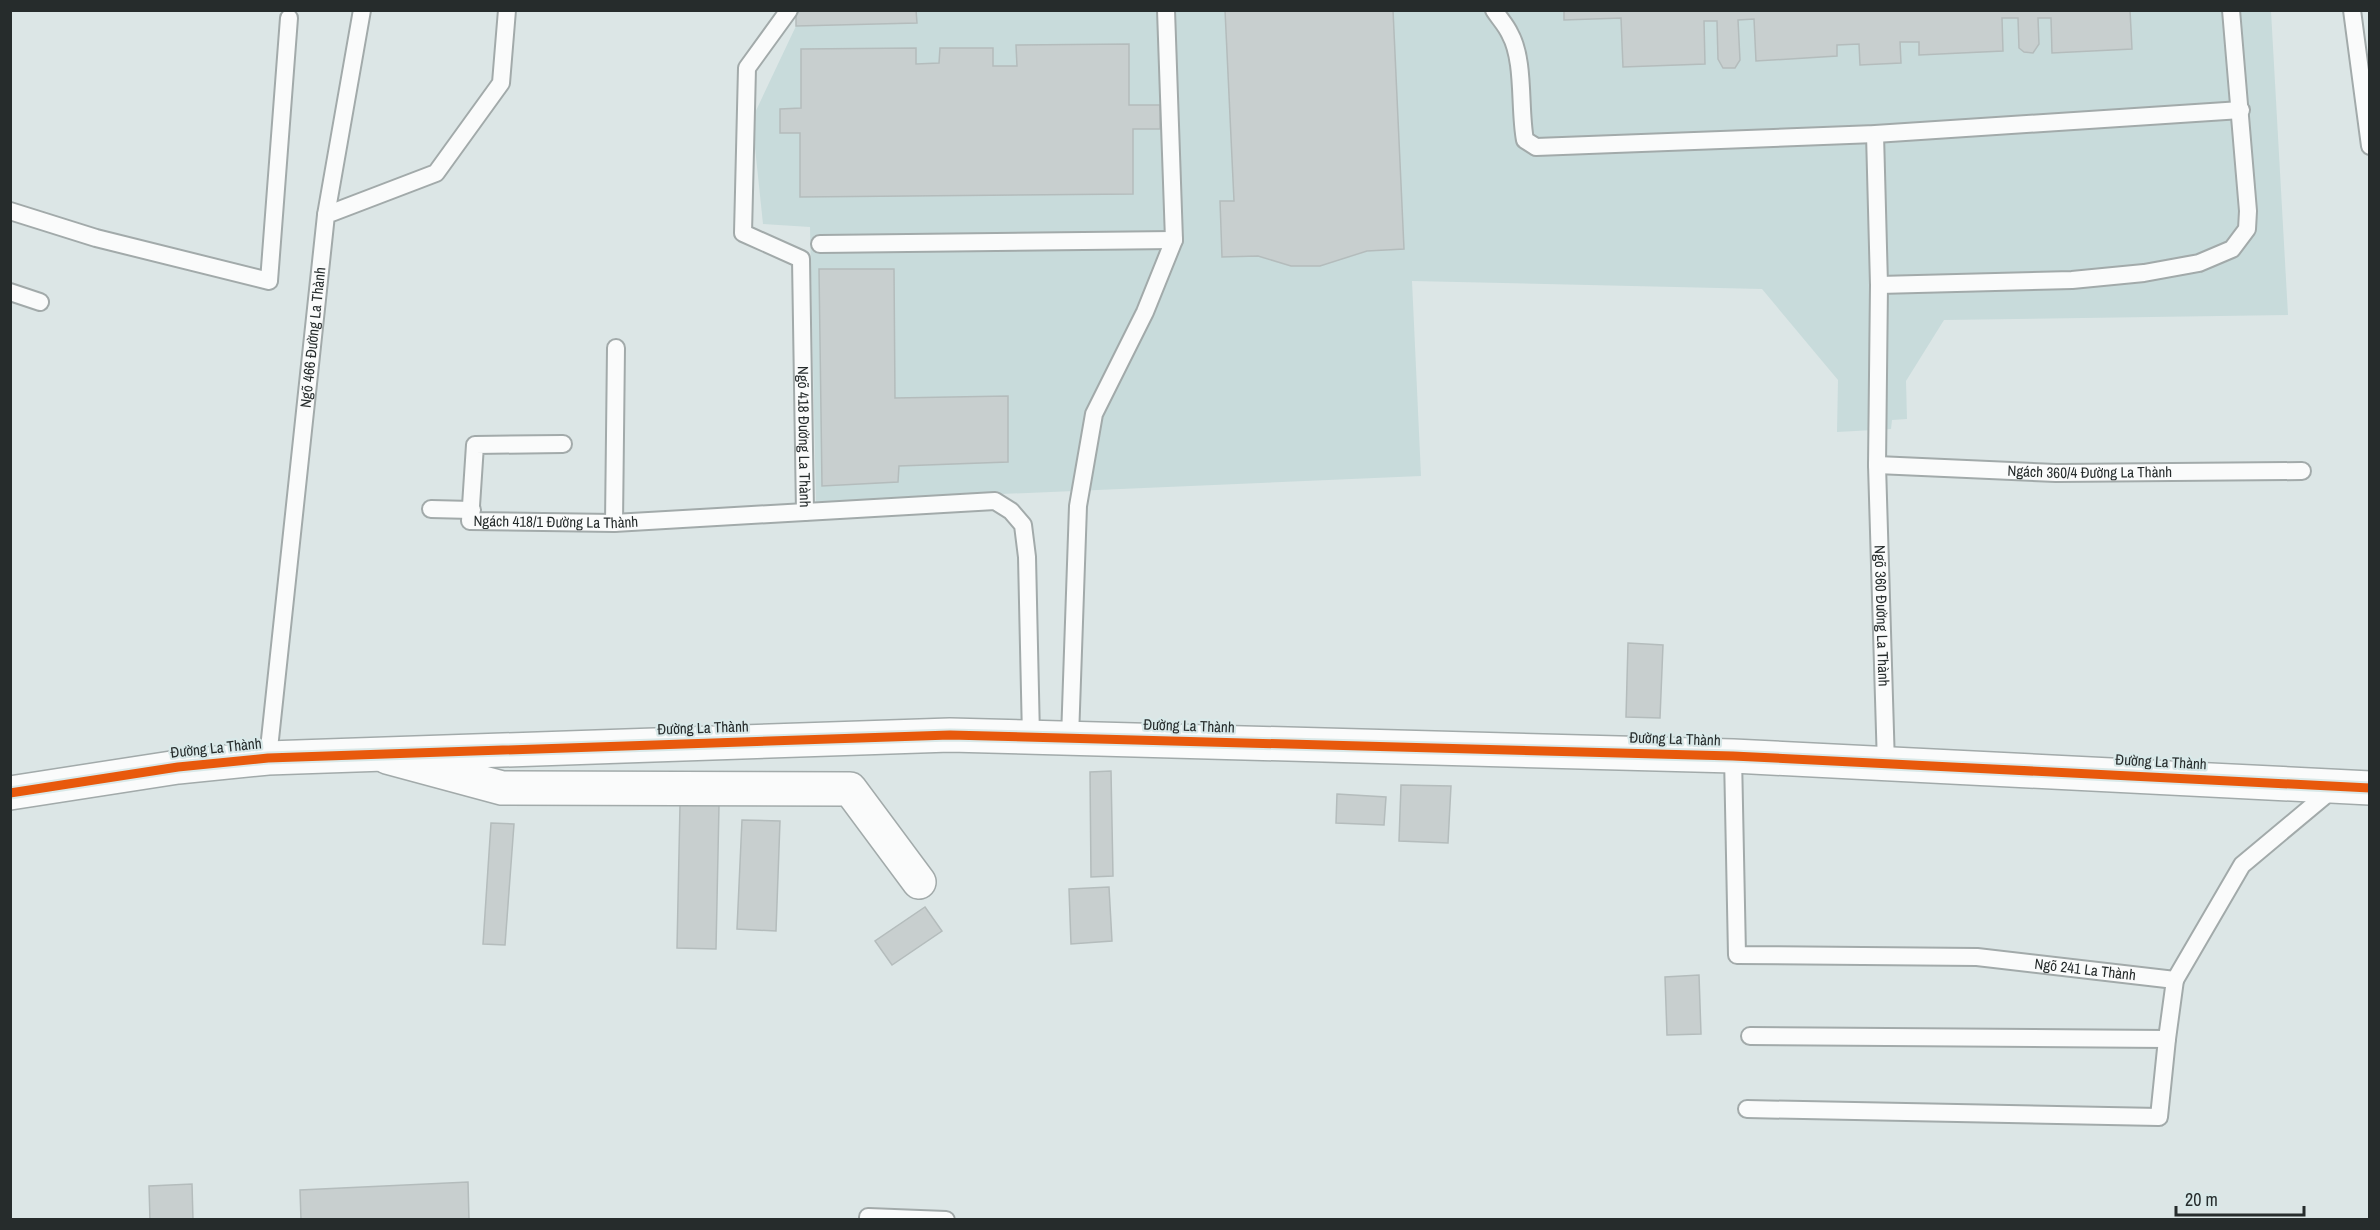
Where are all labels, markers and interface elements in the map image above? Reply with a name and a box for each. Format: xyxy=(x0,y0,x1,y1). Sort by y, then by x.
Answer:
street label: Ngõ 466 Đường La Thành xyxy=(294,266,330,409)
street label: Ngõ 418 Đường La Thành xyxy=(793,366,816,508)
street label: Ngách 360/4 Đường La Thành xyxy=(2007,460,2172,483)
street label: Ngách 418/1 Đường La Thành xyxy=(473,510,639,533)
street label: Ngõ 360 Đường La Thành xyxy=(1869,545,1895,687)
street label: Đường La Thành xyxy=(1143,713,1235,738)
street label: Đường La Thành xyxy=(657,715,749,740)
street label: Đường La Thành xyxy=(1629,726,1721,751)
street label: Đường La Thành xyxy=(169,732,263,763)
street label: Đường La Thành xyxy=(2115,749,2207,774)
street label: Ngõ 241 La Thành xyxy=(2034,953,2137,985)
scale bar xyxy=(2176,1179,2304,1217)
text: 20 m xyxy=(2185,1187,2218,1212)

